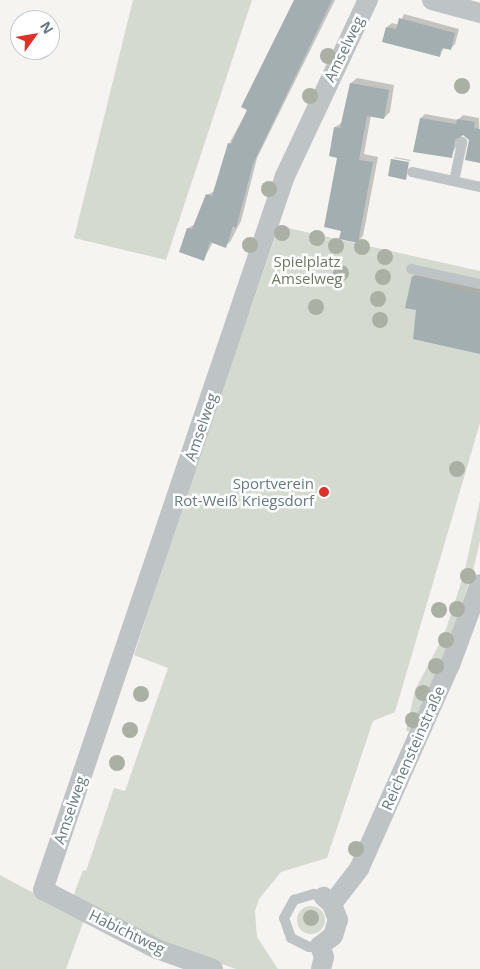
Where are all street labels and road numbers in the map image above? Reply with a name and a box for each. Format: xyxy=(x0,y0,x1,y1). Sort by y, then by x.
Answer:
street label: Amselweg xyxy=(320,13,368,85)
street label: Amselweg xyxy=(181,391,221,463)
street label: Reichensteinstraße xyxy=(378,683,448,813)
street label: Amselweg xyxy=(50,774,90,846)
street label: Habichtweg xyxy=(86,906,168,958)

